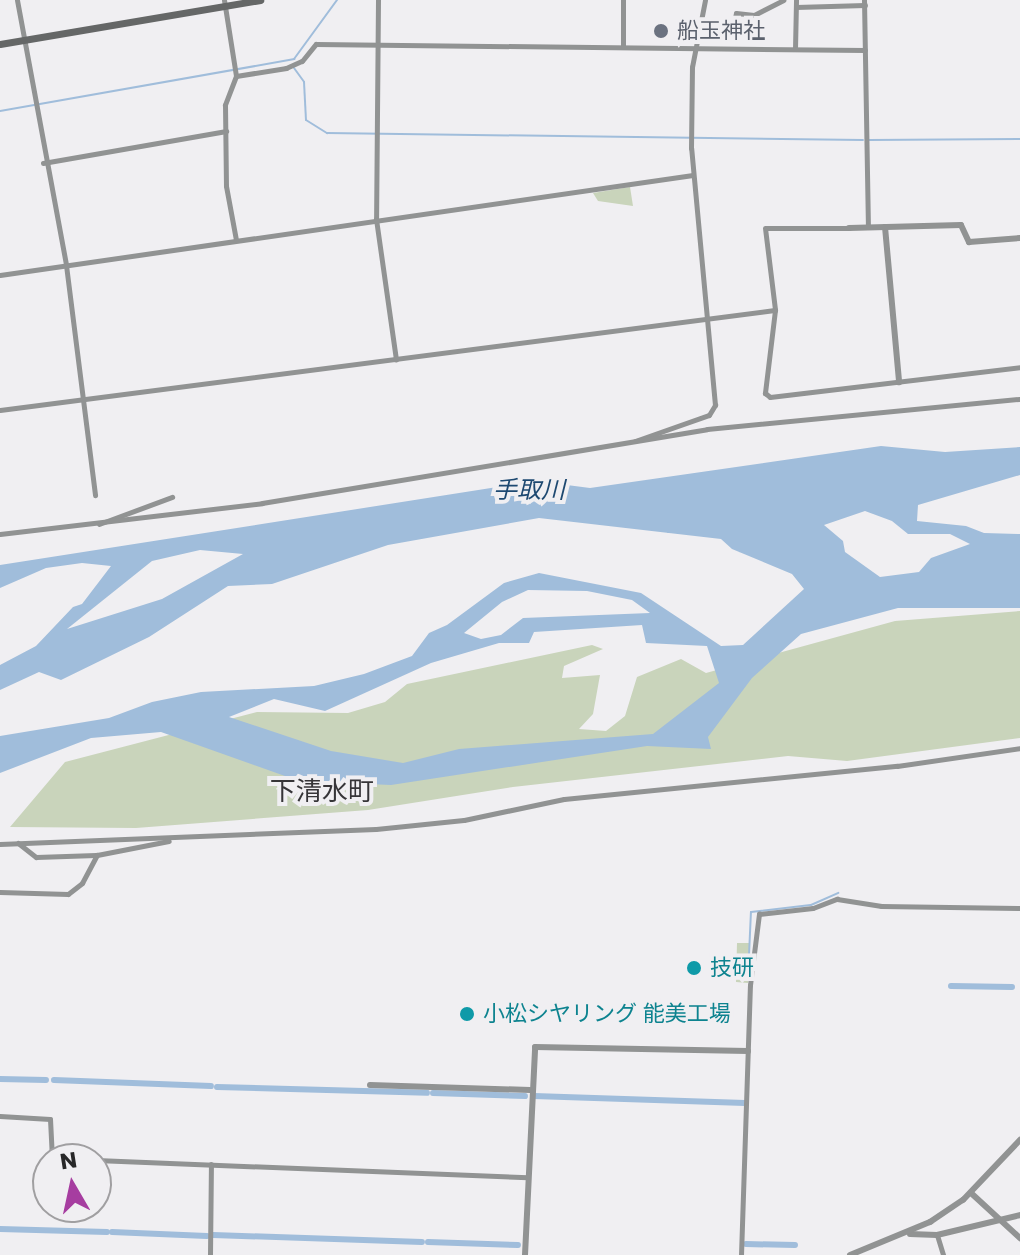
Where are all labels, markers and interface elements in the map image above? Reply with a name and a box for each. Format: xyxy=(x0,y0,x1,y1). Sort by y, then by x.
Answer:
place label: 船玉神社 xyxy=(677,18,765,44)
marker: 船玉神社 xyxy=(652,22,670,40)
water label: 手取川 xyxy=(493,476,565,504)
district label: 下清水町 xyxy=(270,776,374,808)
place label: 技研 xyxy=(710,955,754,981)
marker: 技研 xyxy=(685,959,703,977)
place label: 小松シヤリング 能美工場 xyxy=(483,1001,731,1027)
marker: 小松シヤリング 能美工場 xyxy=(458,1005,476,1023)
north arrow xyxy=(32,1143,112,1223)
text: N xyxy=(58,1144,79,1177)

